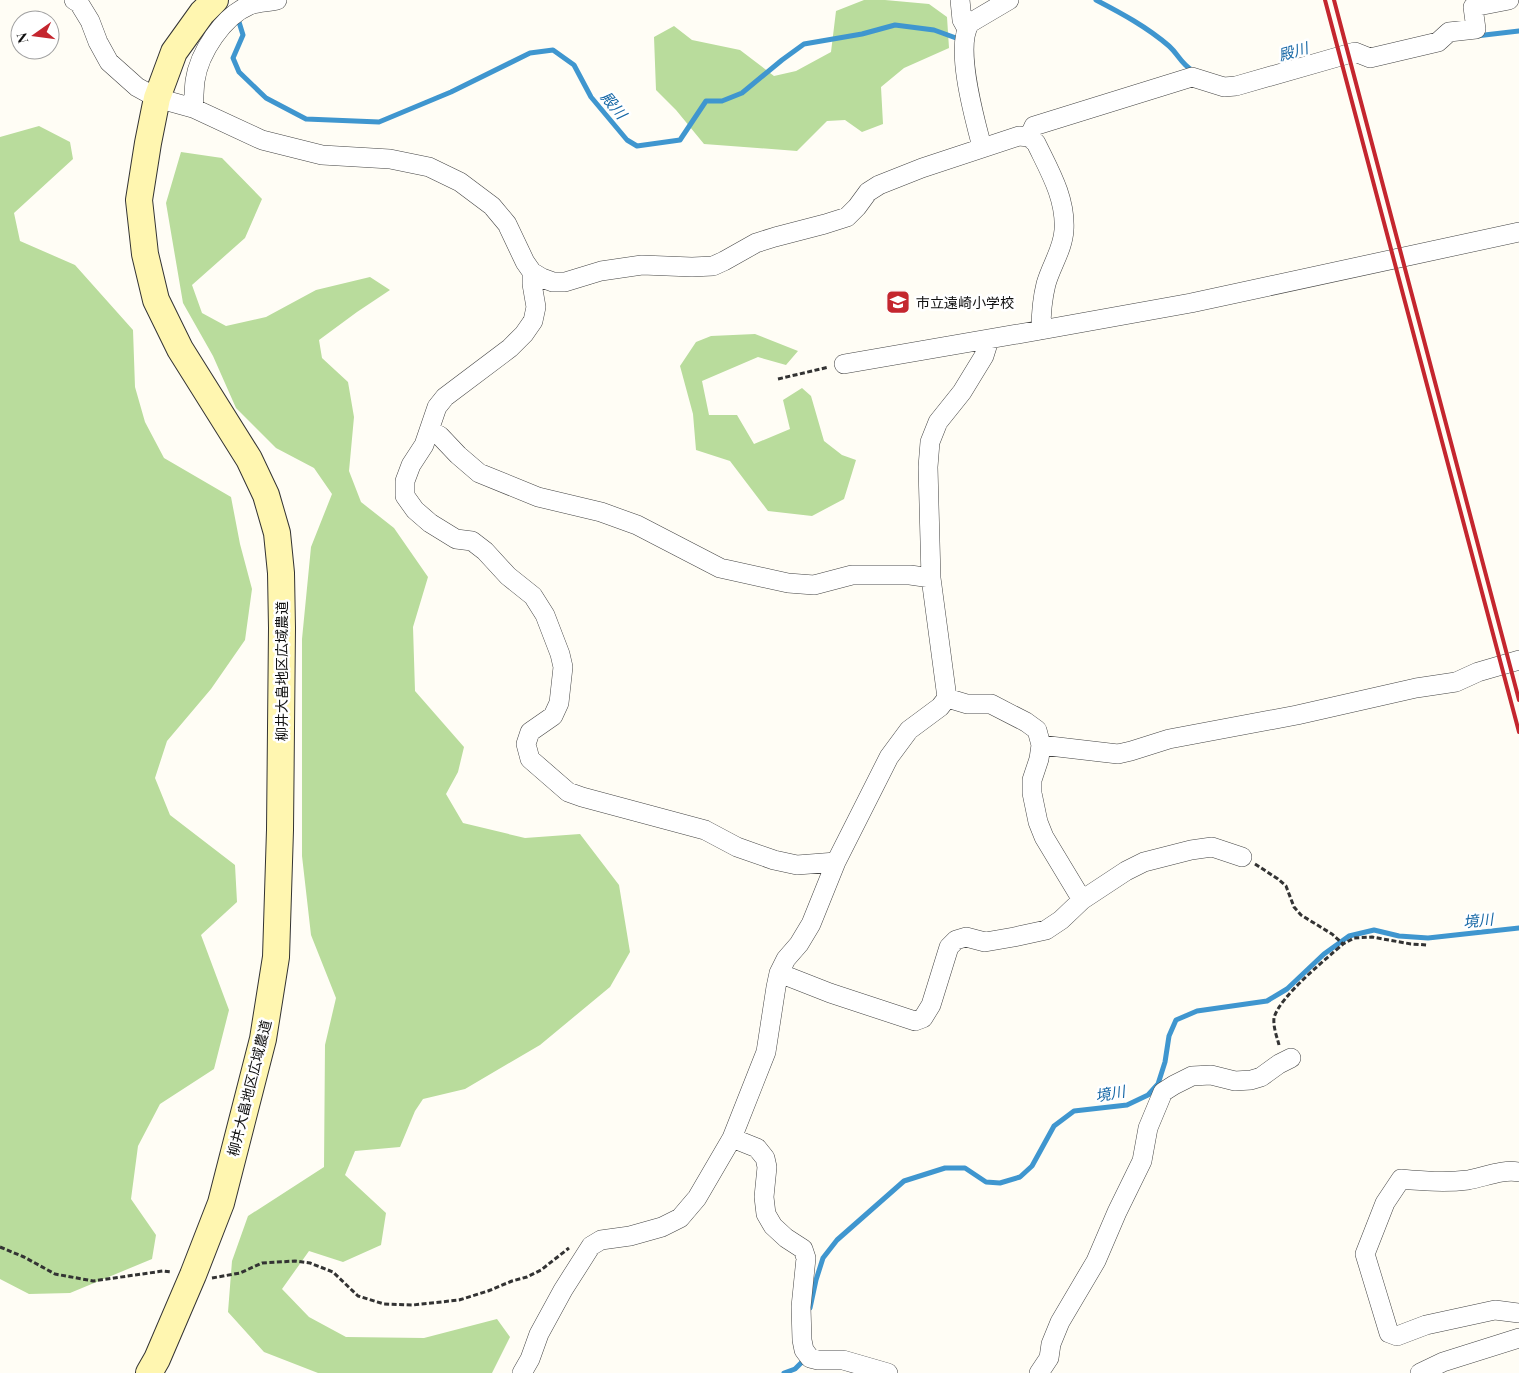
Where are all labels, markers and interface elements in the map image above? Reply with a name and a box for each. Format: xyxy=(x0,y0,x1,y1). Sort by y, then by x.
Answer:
north arrow xyxy=(10,10,60,60)
text: N xyxy=(11,31,32,45)
water label: 殿川 xyxy=(1276,37,1312,65)
water label: 殿川 xyxy=(597,87,633,124)
school or university icon: 市立遠崎小学校 xyxy=(885,289,911,315)
place label: 市立遠崎小学校 xyxy=(916,293,1014,312)
street label: 柳井大畠地区広域農道 xyxy=(272,601,291,741)
water label: 境川 xyxy=(1462,908,1496,932)
street label: 柳井大畠地区広域農道 xyxy=(223,1018,275,1158)
water label: 境川 xyxy=(1093,1080,1128,1105)

